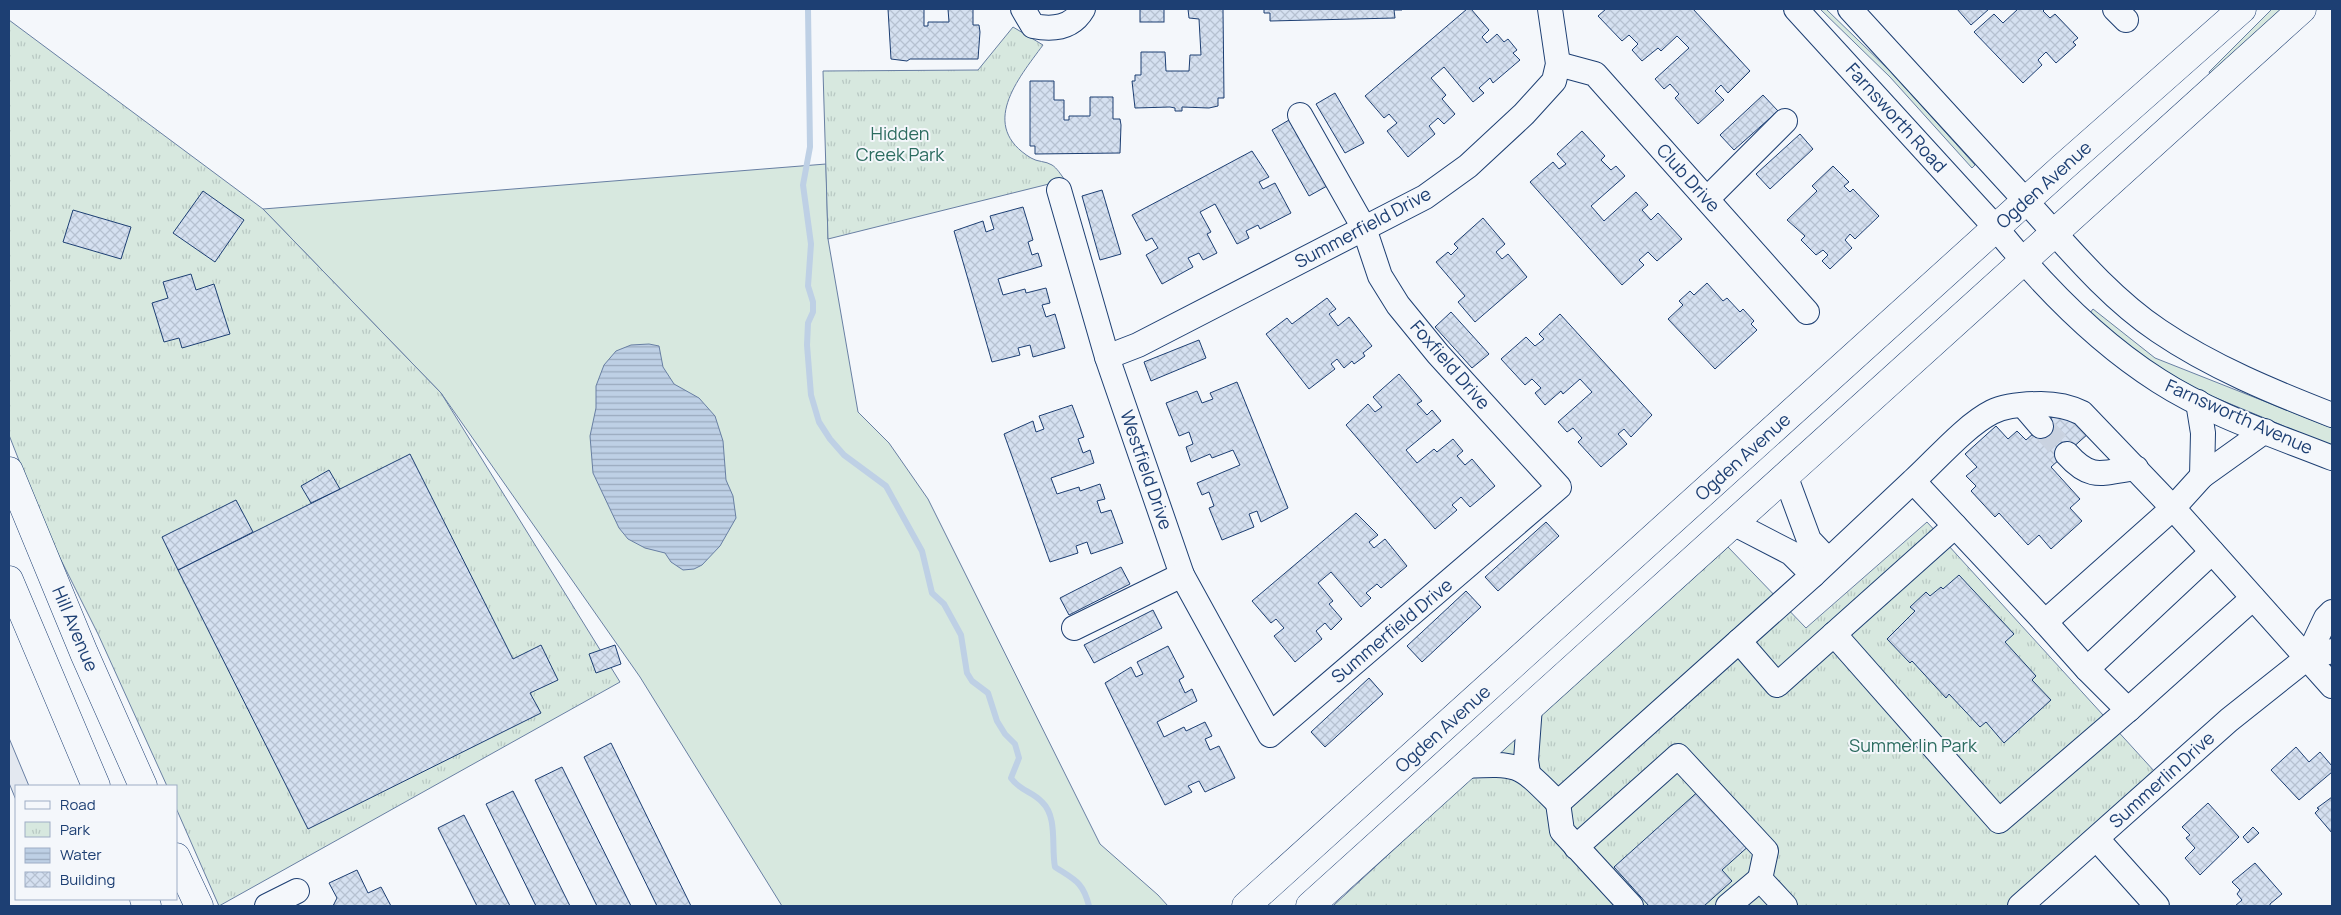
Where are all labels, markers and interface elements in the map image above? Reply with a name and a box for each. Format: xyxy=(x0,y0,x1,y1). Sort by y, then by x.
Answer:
street label: Farnsworth Road xyxy=(1841,57,1952,177)
park label: Hidden Creek Park xyxy=(856,121,945,166)
street label: Ogden Avenue xyxy=(1991,135,2096,233)
street label: Club Drive xyxy=(1652,138,1726,217)
street label: Summerfield Drive xyxy=(1290,181,1435,273)
street label: Foxfield Drive xyxy=(1405,315,1496,414)
street label: Farnsworth Avenue xyxy=(2162,373,2317,459)
street label: Westfield Drive xyxy=(1115,407,1179,533)
street label: Ogden Avenue xyxy=(1690,407,1795,505)
street label: Summerfield Drive xyxy=(1326,572,1457,688)
street label: Hill Avenue xyxy=(47,582,105,675)
street label: Ogden Avenue xyxy=(1390,679,1495,777)
street label: Summerlin Drive xyxy=(2103,725,2219,833)
park label: Summerlin Park xyxy=(1849,733,1978,757)
legend xyxy=(15,785,178,900)
text: Road xyxy=(60,794,96,815)
text: Park xyxy=(60,819,90,840)
text: Water xyxy=(60,844,102,865)
text: Building xyxy=(60,869,115,890)

